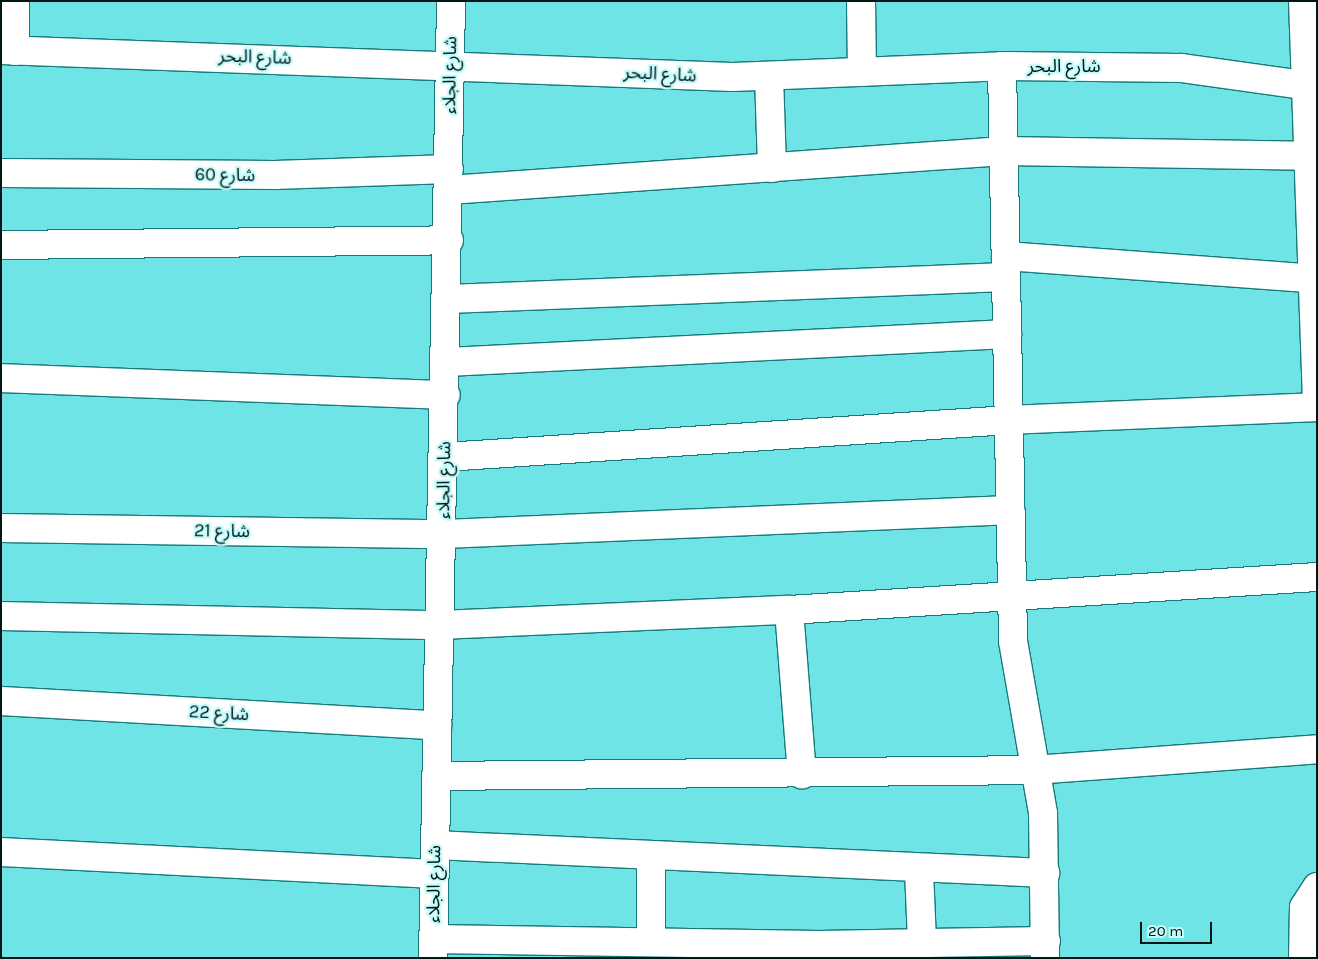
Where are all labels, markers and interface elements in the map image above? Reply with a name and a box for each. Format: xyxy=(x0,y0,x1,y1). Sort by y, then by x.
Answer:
street label: شارع الجلاء xyxy=(439,36,461,114)
street label: شارع البحر xyxy=(218,45,292,69)
street label: شارع البحر xyxy=(1027,55,1101,77)
street label: شارع البحر xyxy=(623,61,697,87)
street label: شارع 60 xyxy=(195,164,255,186)
street label: شارع الجلاء xyxy=(433,441,455,519)
street label: شارع 21 xyxy=(194,520,250,542)
street label: شارع 22 xyxy=(188,701,250,725)
street label: شارع الجلاء xyxy=(423,845,445,923)
scale bar xyxy=(1143,912,1216,944)
text: 20 m xyxy=(1148,922,1183,940)

